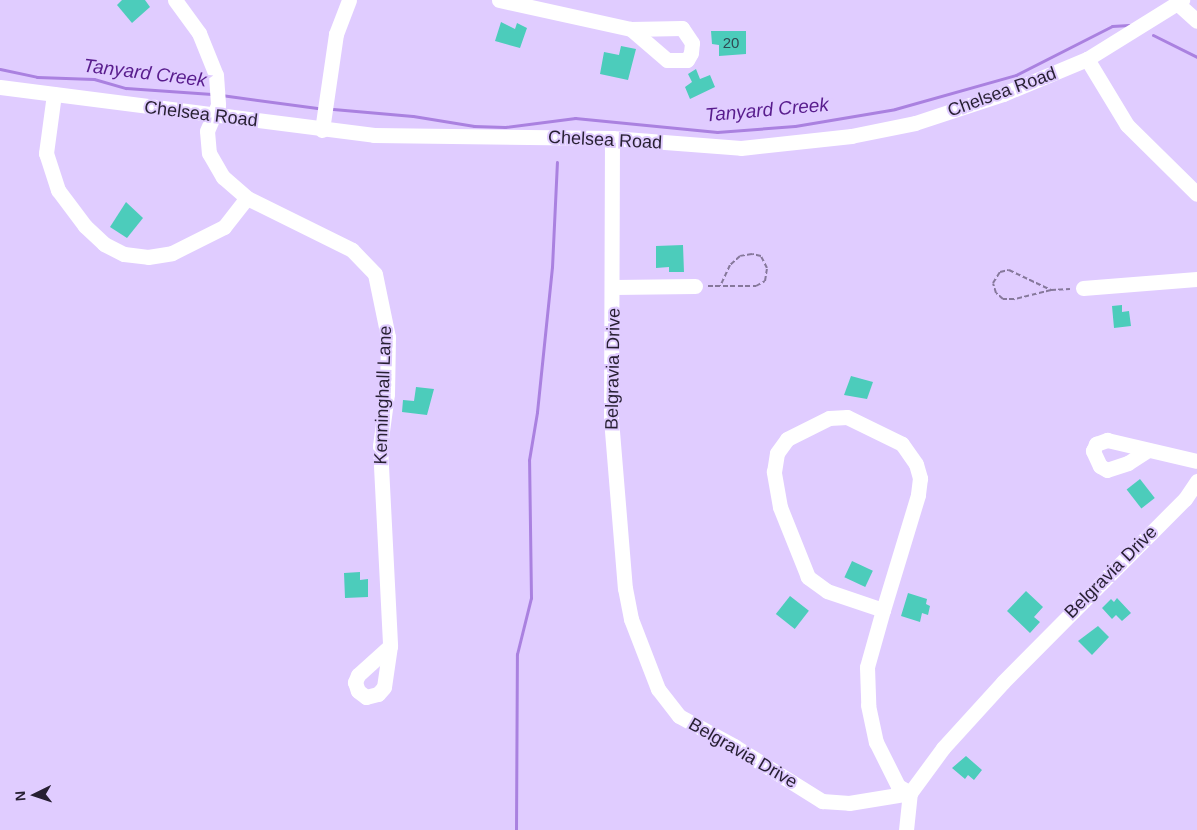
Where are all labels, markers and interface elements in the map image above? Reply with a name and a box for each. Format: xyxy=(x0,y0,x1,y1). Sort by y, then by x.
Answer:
house number: 20 xyxy=(723,34,739,52)
water label: Tanyard Creek xyxy=(82,54,208,92)
street label: Chelsea Road xyxy=(945,62,1059,122)
water label: Tanyard Creek xyxy=(704,93,830,127)
street label: Chelsea Road xyxy=(143,96,259,132)
street label: Chelsea Road xyxy=(547,126,663,154)
street label: Belgravia Drive xyxy=(601,308,625,430)
street label: Kenninghall Lane xyxy=(370,325,396,465)
street label: Belgravia Drive xyxy=(1060,521,1162,623)
street label: Belgravia Drive xyxy=(685,713,801,793)
north arrow xyxy=(10,770,60,820)
text: N xyxy=(12,790,28,802)

